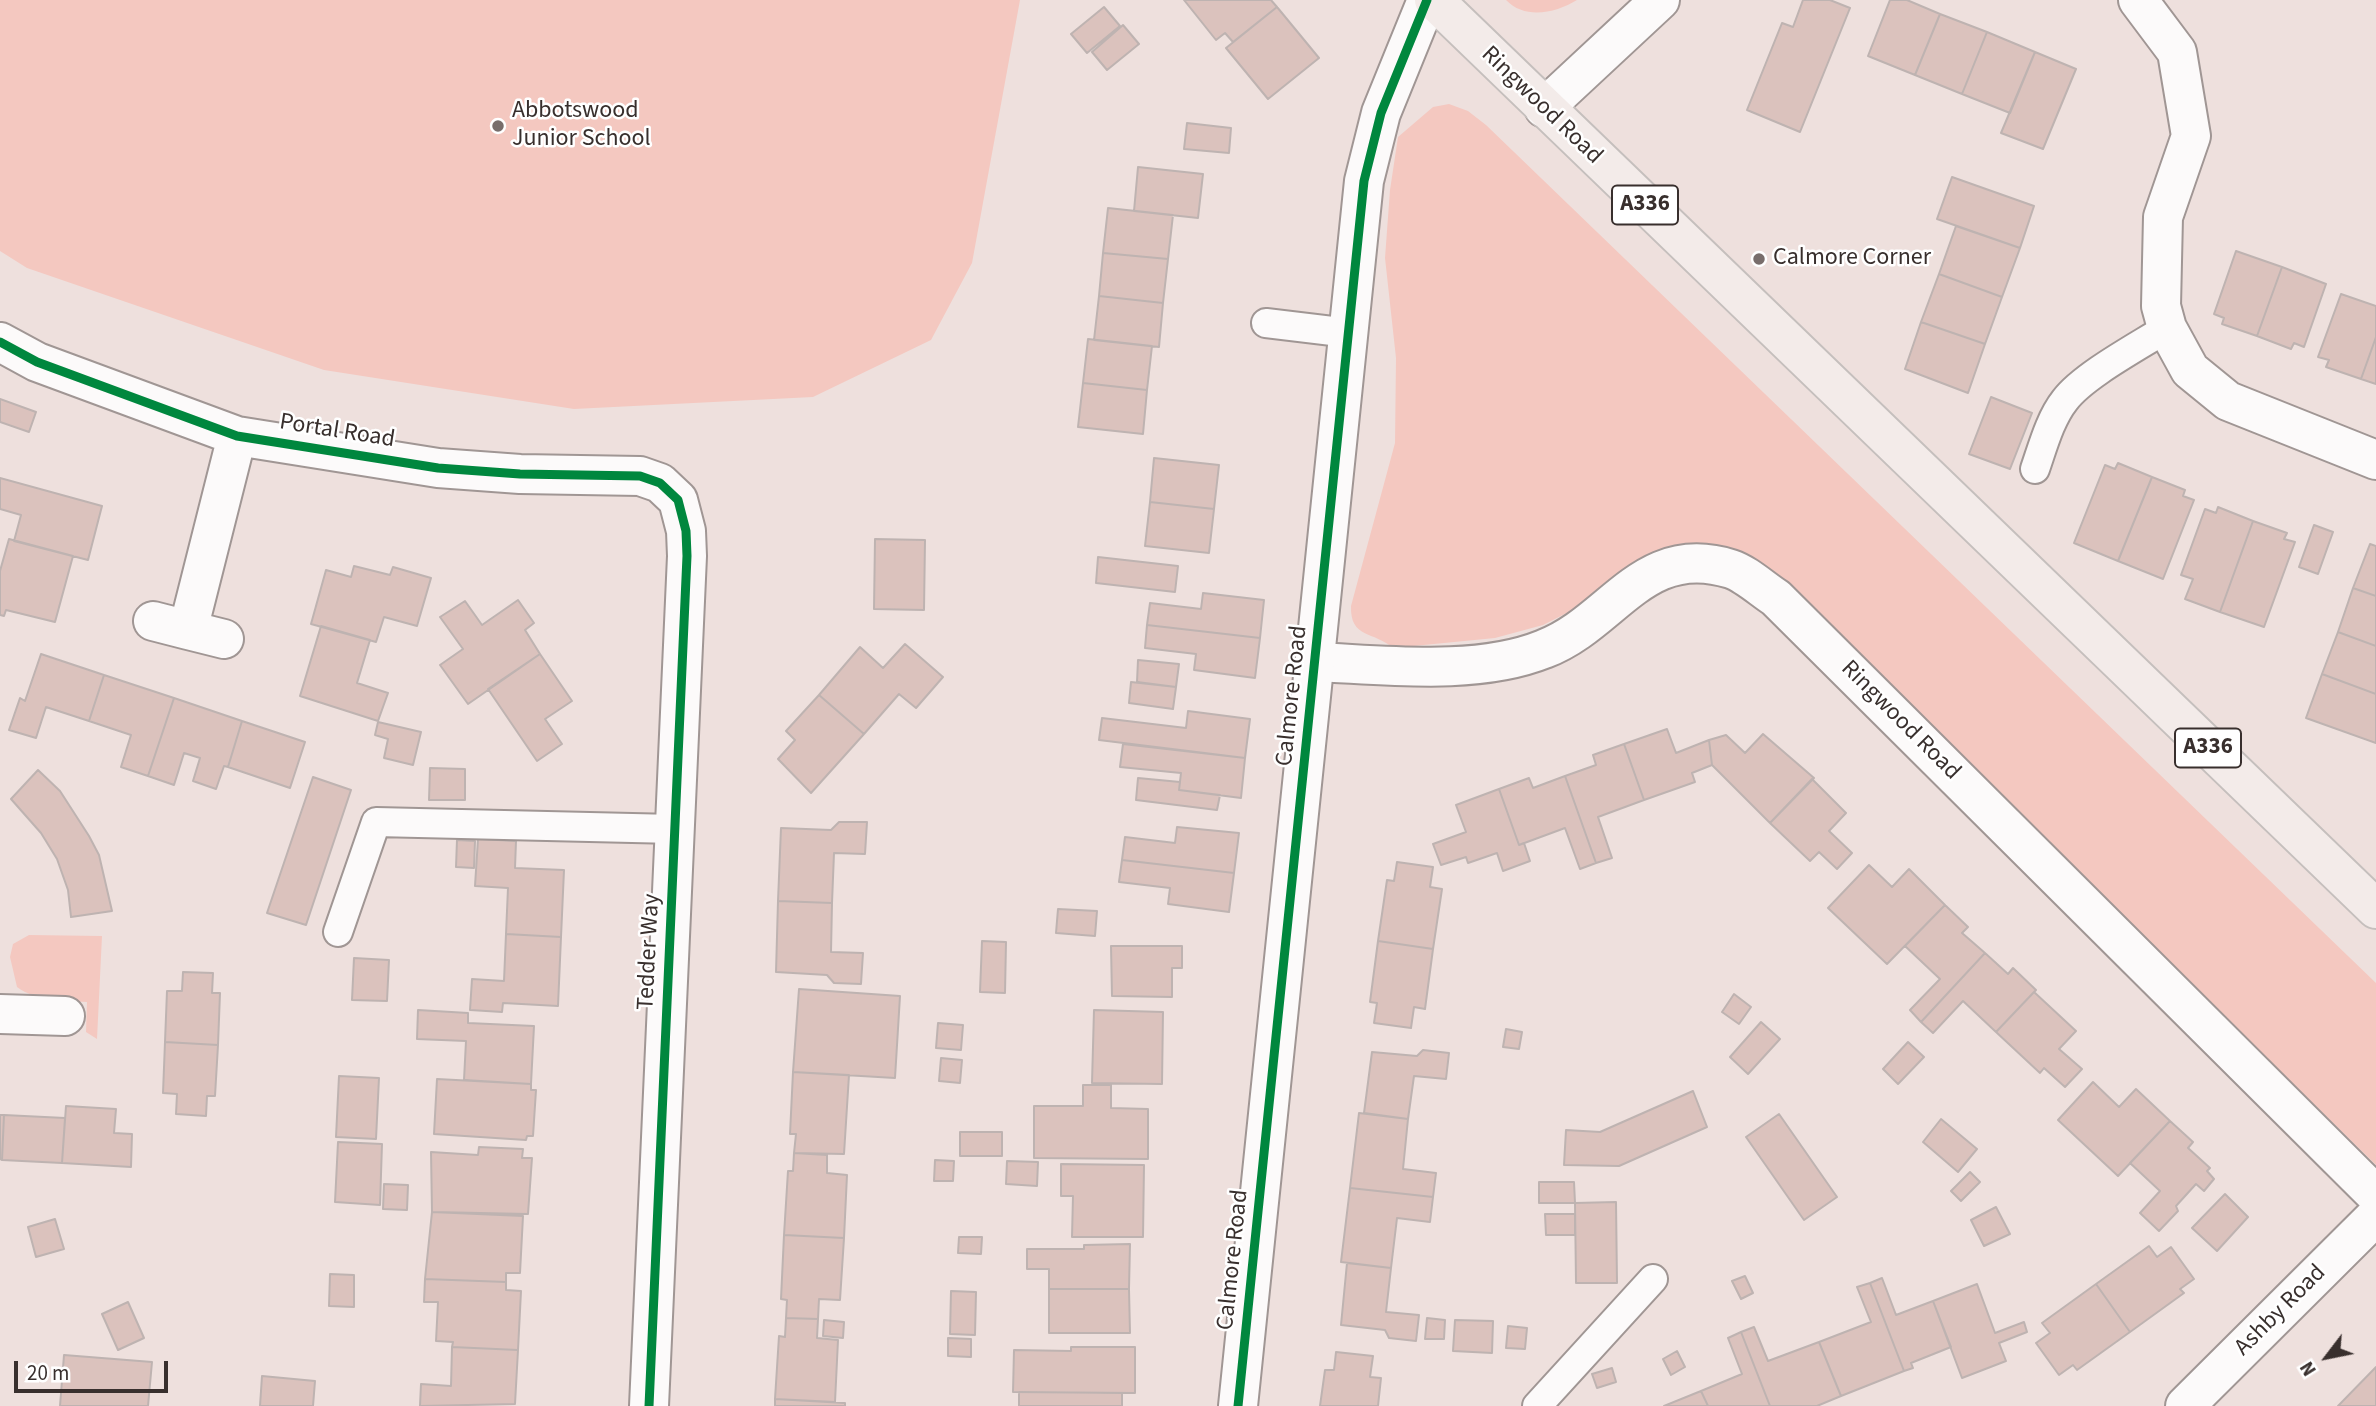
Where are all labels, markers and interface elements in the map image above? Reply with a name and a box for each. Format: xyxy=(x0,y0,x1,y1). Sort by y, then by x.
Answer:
street label: Ringwood Road xyxy=(1474,41,1608,171)
place label: Abbotswood Junior School xyxy=(512,98,651,154)
marker: Abbotswood Junior School xyxy=(490,118,506,134)
road number: A336 xyxy=(1612,186,1678,224)
place label: Calmore Corner xyxy=(1773,245,1931,273)
marker: Calmore Corner xyxy=(1751,251,1767,267)
street label: Portal Road xyxy=(277,409,397,455)
street label: Calmore Road xyxy=(1271,624,1315,768)
street label: Ringwood Road xyxy=(1834,655,1966,787)
road number: A336 xyxy=(2175,728,2241,768)
street label: Tedder Way xyxy=(633,893,667,1011)
street label: Calmore Road xyxy=(1212,1188,1256,1332)
street label: Ashby Road xyxy=(2229,1259,2333,1363)
north arrow xyxy=(2292,1322,2362,1392)
scale bar xyxy=(18,1346,172,1390)
text: N xyxy=(2294,1356,2324,1381)
text: 20 m xyxy=(27,1358,69,1388)

